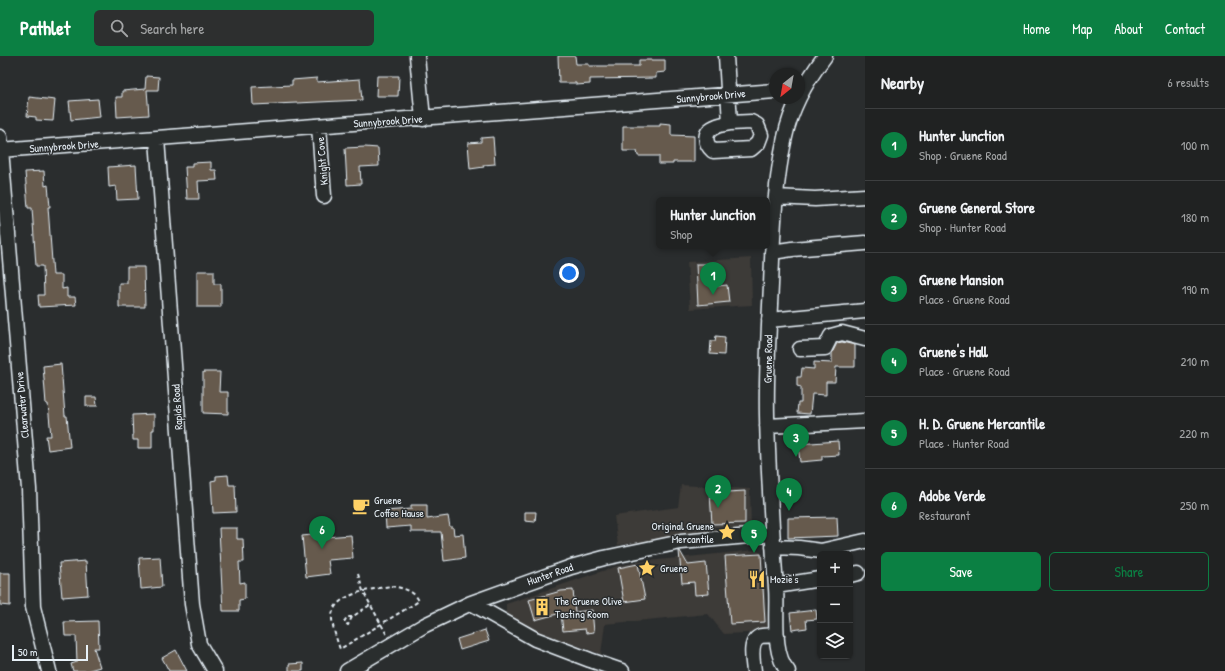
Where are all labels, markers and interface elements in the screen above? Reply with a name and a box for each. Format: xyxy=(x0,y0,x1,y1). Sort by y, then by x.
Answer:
search box xyxy=(94,10,374,46)
text: Pathlet xyxy=(20,15,70,41)
icon: search xyxy=(108,17,130,39)
text: Search here xyxy=(140,18,204,39)
text: Home xyxy=(1023,19,1050,38)
text: Map xyxy=(1072,19,1092,38)
text: About xyxy=(1114,19,1143,38)
text: Contact xyxy=(1165,19,1205,38)
north arrow xyxy=(769,68,805,104)
text: Nearby xyxy=(881,71,924,94)
text: 6 results xyxy=(1168,73,1209,91)
street label: Sunnybrook Drive xyxy=(676,86,747,106)
street label: Sunnybrook Drive xyxy=(353,112,424,130)
text: Hunter Junction xyxy=(919,125,1005,146)
street label: Knight Cove xyxy=(313,136,331,186)
text: 1 xyxy=(892,136,896,154)
text: 100 m xyxy=(1181,136,1209,154)
street label: Sunnybrook Drive xyxy=(29,137,100,155)
text: Shop · Gruene Road xyxy=(919,146,1007,164)
popup xyxy=(656,197,770,249)
text: Gruene General Store xyxy=(919,197,1035,218)
text: Hunter Junction xyxy=(670,204,756,225)
text: 2 xyxy=(891,208,897,226)
text: 180 m xyxy=(1181,208,1209,226)
text: Shop · Hunter Road xyxy=(919,218,1006,236)
text: Shop xyxy=(670,225,692,243)
pin: 1 xyxy=(700,262,726,295)
your location xyxy=(559,263,579,283)
text: Gruene Mansion xyxy=(919,269,1004,290)
text: 3 xyxy=(891,280,897,298)
text: 190 m xyxy=(1182,280,1209,298)
text: Place · Gruene Road xyxy=(919,290,1010,308)
street label: Gruene Road xyxy=(761,334,775,383)
text: Gruene's Hall xyxy=(919,341,988,362)
text: 4 xyxy=(892,352,896,370)
text: 210 m xyxy=(1181,352,1209,370)
text: Place · Gruene Road xyxy=(919,362,1010,380)
street label: Clearwater Drive xyxy=(12,370,32,439)
street label: Rapids Road xyxy=(168,383,186,430)
text: H. D. Gruene Mercantile xyxy=(919,413,1045,434)
pin: 3 xyxy=(783,424,809,457)
text: 5 xyxy=(891,424,897,442)
text: 220 m xyxy=(1179,424,1209,442)
text: Place · Hunter Road xyxy=(919,434,1009,452)
pin: 2 xyxy=(705,475,731,508)
pin: 4 xyxy=(776,478,802,511)
text: Adobe Verde xyxy=(919,485,986,506)
place label: Gruene Coffee Hause xyxy=(374,493,425,520)
cafe icon: Gruene Coffee Hause xyxy=(351,496,371,516)
text: 6 xyxy=(891,496,897,514)
text: 250 m xyxy=(1180,496,1209,514)
text: Restaurant xyxy=(919,506,970,524)
pin: 6 xyxy=(309,516,335,549)
place label: Original Gruene Mercantile xyxy=(651,519,715,546)
pin: 5 xyxy=(741,520,767,553)
place icon: Original Gruene Mercantile xyxy=(717,522,737,542)
map controls xyxy=(817,551,853,659)
button: + xyxy=(817,551,853,587)
button: Save xyxy=(881,552,1041,591)
button: Share xyxy=(1049,552,1209,591)
place icon: Gruene xyxy=(637,558,657,578)
street label: Hunter Road xyxy=(525,559,575,588)
place label: Gruene xyxy=(660,561,688,575)
restaurant icon: Mozie's xyxy=(747,569,767,589)
place label: Mozie's xyxy=(770,572,799,586)
button: − xyxy=(817,587,853,623)
place label: The Gruene Olive Tasting Room xyxy=(555,594,623,621)
building icon: The Gruene Olive Tasting Room xyxy=(532,597,552,617)
button: layers xyxy=(817,623,853,659)
scale bar xyxy=(12,643,88,662)
text: 50 m xyxy=(18,645,38,659)

